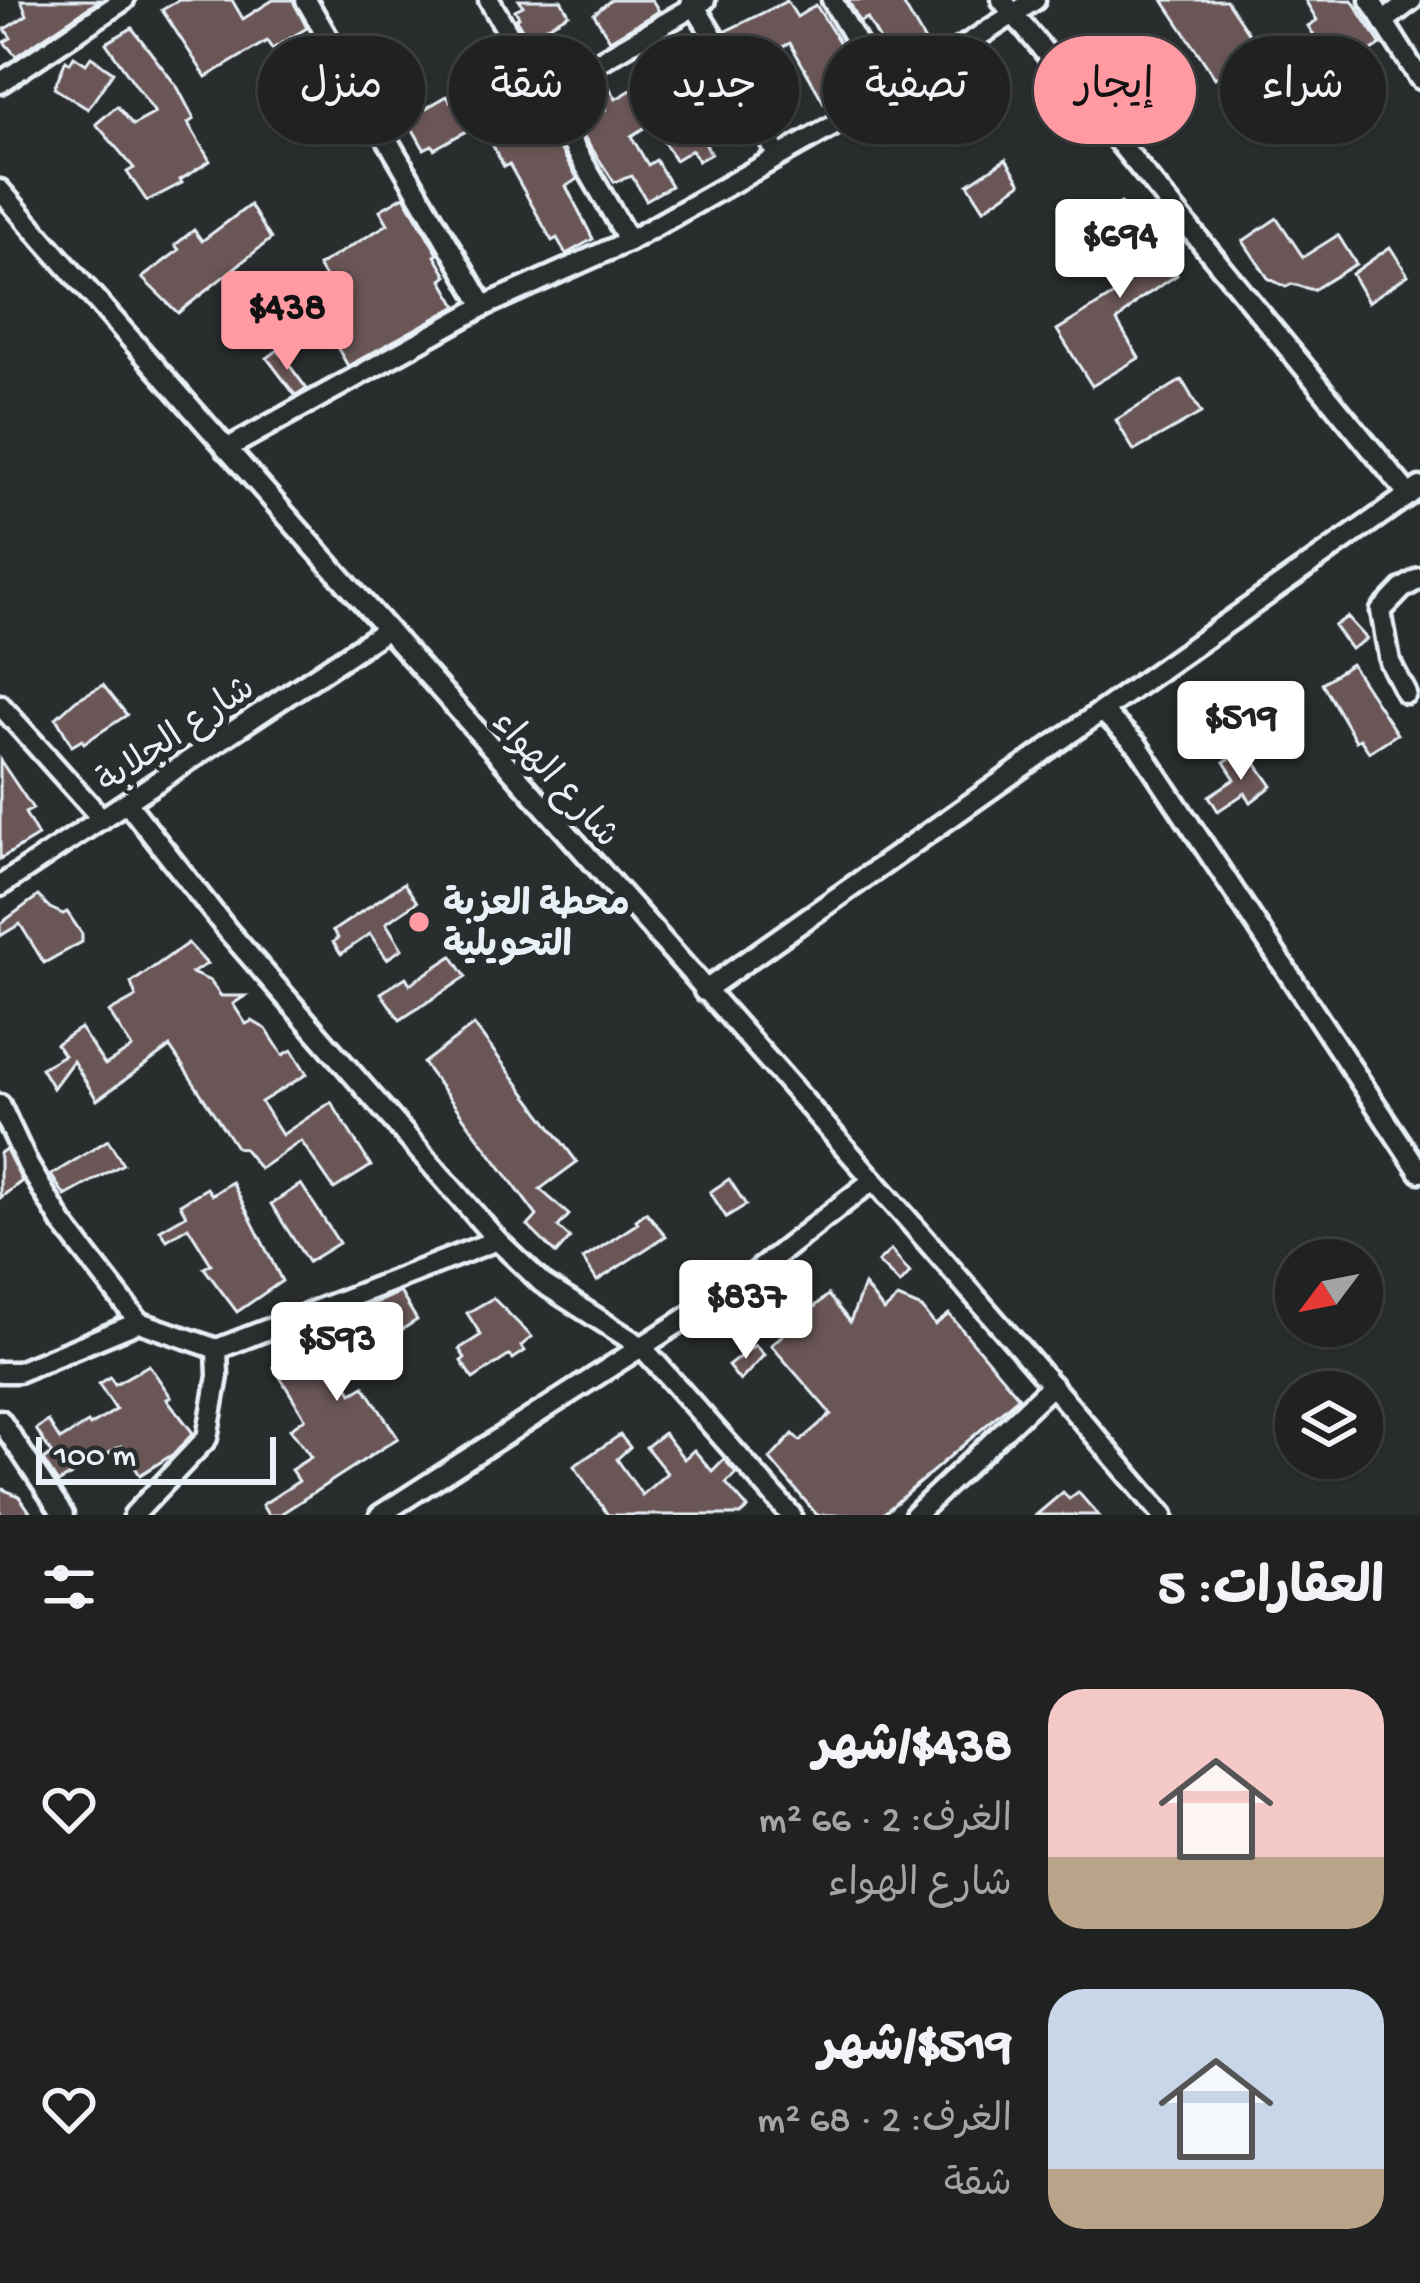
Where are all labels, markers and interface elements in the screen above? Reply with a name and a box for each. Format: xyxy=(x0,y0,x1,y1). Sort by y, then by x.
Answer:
chip: منزل xyxy=(258,36,425,144)
chip: شقة xyxy=(449,36,606,144)
chip: جديد xyxy=(630,36,799,144)
chip: تصفية xyxy=(823,36,1010,144)
chip: إيجار xyxy=(1034,36,1196,144)
chip: شراء xyxy=(1220,36,1386,144)
pin: $694 xyxy=(1049,199,1191,301)
text: $694 xyxy=(1082,215,1158,261)
pin: $438 xyxy=(216,271,358,373)
text: $438 xyxy=(248,287,326,333)
street label: شارع الجلابة xyxy=(91,669,265,806)
pin: $519 xyxy=(1170,681,1312,783)
text: $519 xyxy=(1204,697,1278,743)
street label: شارع الهواء xyxy=(480,704,626,859)
place label: محطة العزبة التحويلية xyxy=(443,884,630,970)
marker: محطة العزبة التحويلية xyxy=(406,909,432,935)
north arrow xyxy=(1275,1239,1383,1347)
map controls xyxy=(1275,1239,1383,1479)
pin: $837 xyxy=(675,1260,817,1362)
text: $837 xyxy=(706,1276,786,1322)
pin: $593 xyxy=(266,1302,408,1404)
text: $593 xyxy=(298,1318,376,1364)
button: layers xyxy=(1275,1371,1383,1479)
scale bar xyxy=(36,1431,276,1484)
text: 100 m xyxy=(54,1439,136,1477)
icon: filters xyxy=(36,1554,102,1620)
text: العقارات: 5 xyxy=(1158,1562,1384,1622)
text: $438/شهر xyxy=(814,1720,1012,1780)
icon: home xyxy=(1144,1737,1288,1881)
icon: heart xyxy=(36,1776,102,1842)
text: الغرف: 2 · 66 m² xyxy=(759,1800,1012,1846)
text: شارع الهواء xyxy=(828,1864,1012,1910)
text: $519/شهر xyxy=(819,2020,1012,2080)
icon: home xyxy=(1144,2037,1288,2181)
icon: heart xyxy=(36,2076,102,2142)
text: الغرف: 2 · 68 m² xyxy=(757,2100,1012,2146)
text: شقة xyxy=(944,2164,1012,2210)

